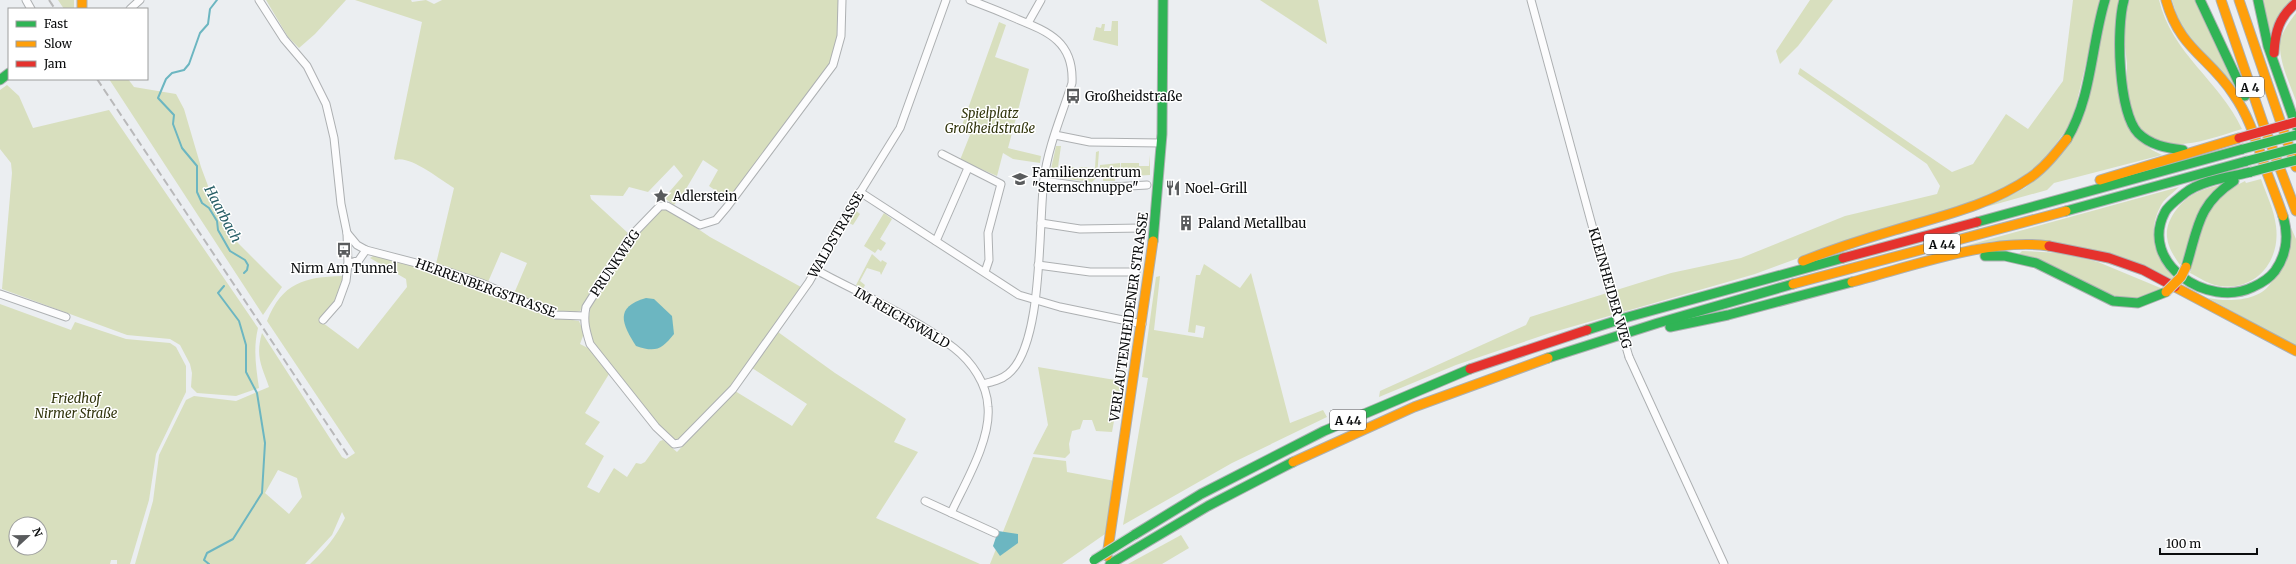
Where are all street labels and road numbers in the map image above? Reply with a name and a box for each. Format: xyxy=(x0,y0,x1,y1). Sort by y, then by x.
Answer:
road number: A 4 xyxy=(2236,77,2264,97)
street label: WALDSTRASSE xyxy=(804,188,868,282)
street label: VERLAUTENHEIDENER STRASSE xyxy=(1106,211,1152,424)
street label: PRUNKWEG xyxy=(586,226,644,300)
street label: KLEINHEIDER WEG xyxy=(1585,226,1636,351)
road number: A 44 xyxy=(1924,234,1960,254)
street label: HERRENBERGSTRASSE xyxy=(413,255,559,322)
street label: IM REICHSWALD xyxy=(851,284,953,352)
road number: A 44 xyxy=(1330,410,1366,430)

